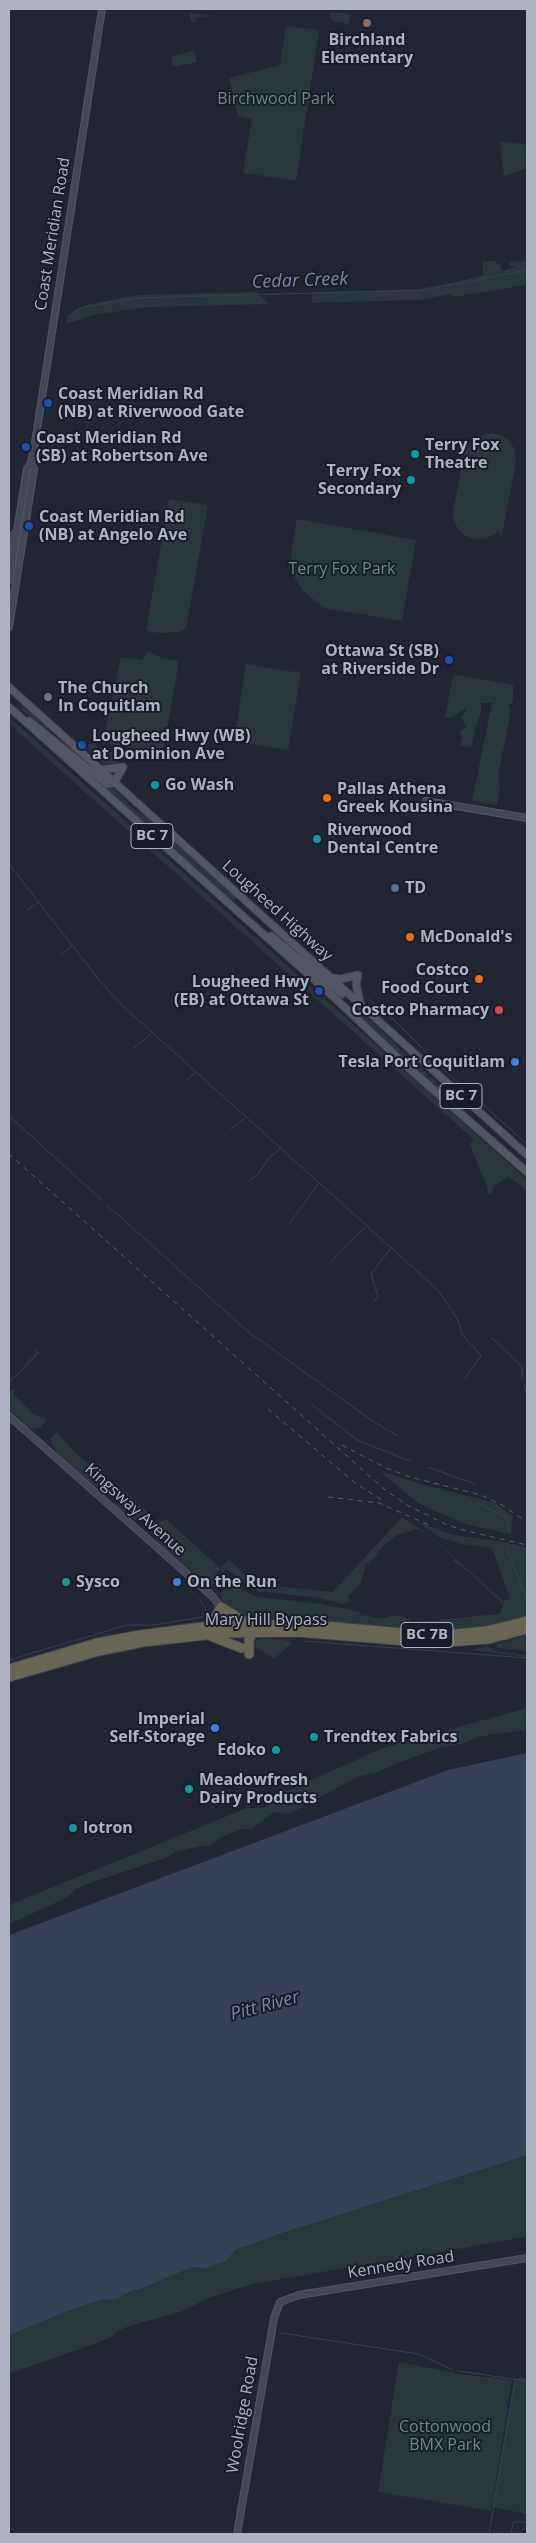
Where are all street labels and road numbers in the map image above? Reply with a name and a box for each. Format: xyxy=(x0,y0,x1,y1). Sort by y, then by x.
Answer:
street label: Coast Meridian Road xyxy=(31,156,75,312)
road number: BC 7 xyxy=(131,824,173,848)
street label: Lougheed Highway xyxy=(218,856,336,966)
road number: BC 7 xyxy=(440,1084,482,1108)
street label: Kingsway Avenue xyxy=(81,1460,189,1560)
street label: Mary Hill Bypass xyxy=(205,1610,327,1630)
road number: BC 7B xyxy=(401,1622,453,1648)
street label: Kennedy Road xyxy=(346,2247,456,2283)
street label: Woolridge Road xyxy=(223,2355,263,2475)

